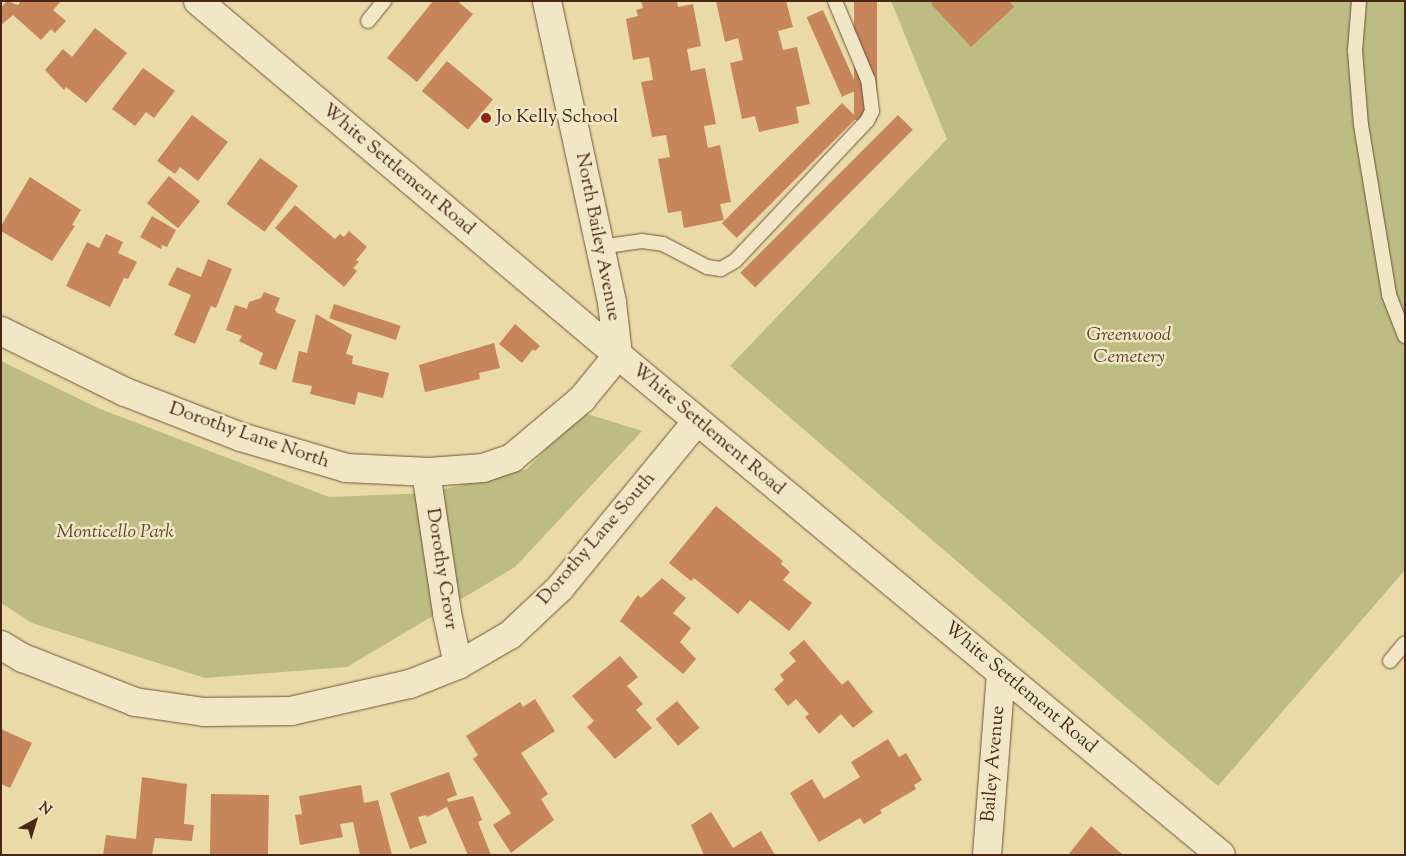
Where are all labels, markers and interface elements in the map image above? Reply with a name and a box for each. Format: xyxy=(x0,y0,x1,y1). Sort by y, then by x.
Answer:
street label: White Settlement Road xyxy=(317,99,479,241)
place label: Jo Kelly School xyxy=(496,107,618,129)
marker: Jo Kelly School xyxy=(480,112,492,124)
street label: North Bailey Avenue xyxy=(570,151,624,323)
park label: Greenwood Cemetery xyxy=(1087,325,1171,369)
street label: White Settlement Road xyxy=(627,359,789,501)
street label: Dorothy Lane North xyxy=(166,398,332,474)
street label: Dorothy Lane South xyxy=(533,468,661,610)
street label: Dorothy Crovr xyxy=(420,507,462,631)
park label: Monticello Park xyxy=(56,522,174,544)
street label: White Settlement Road xyxy=(939,617,1101,759)
street label: Bailey Avenue xyxy=(978,705,1010,823)
north arrow xyxy=(10,796,60,846)
text: N xyxy=(34,798,55,821)

